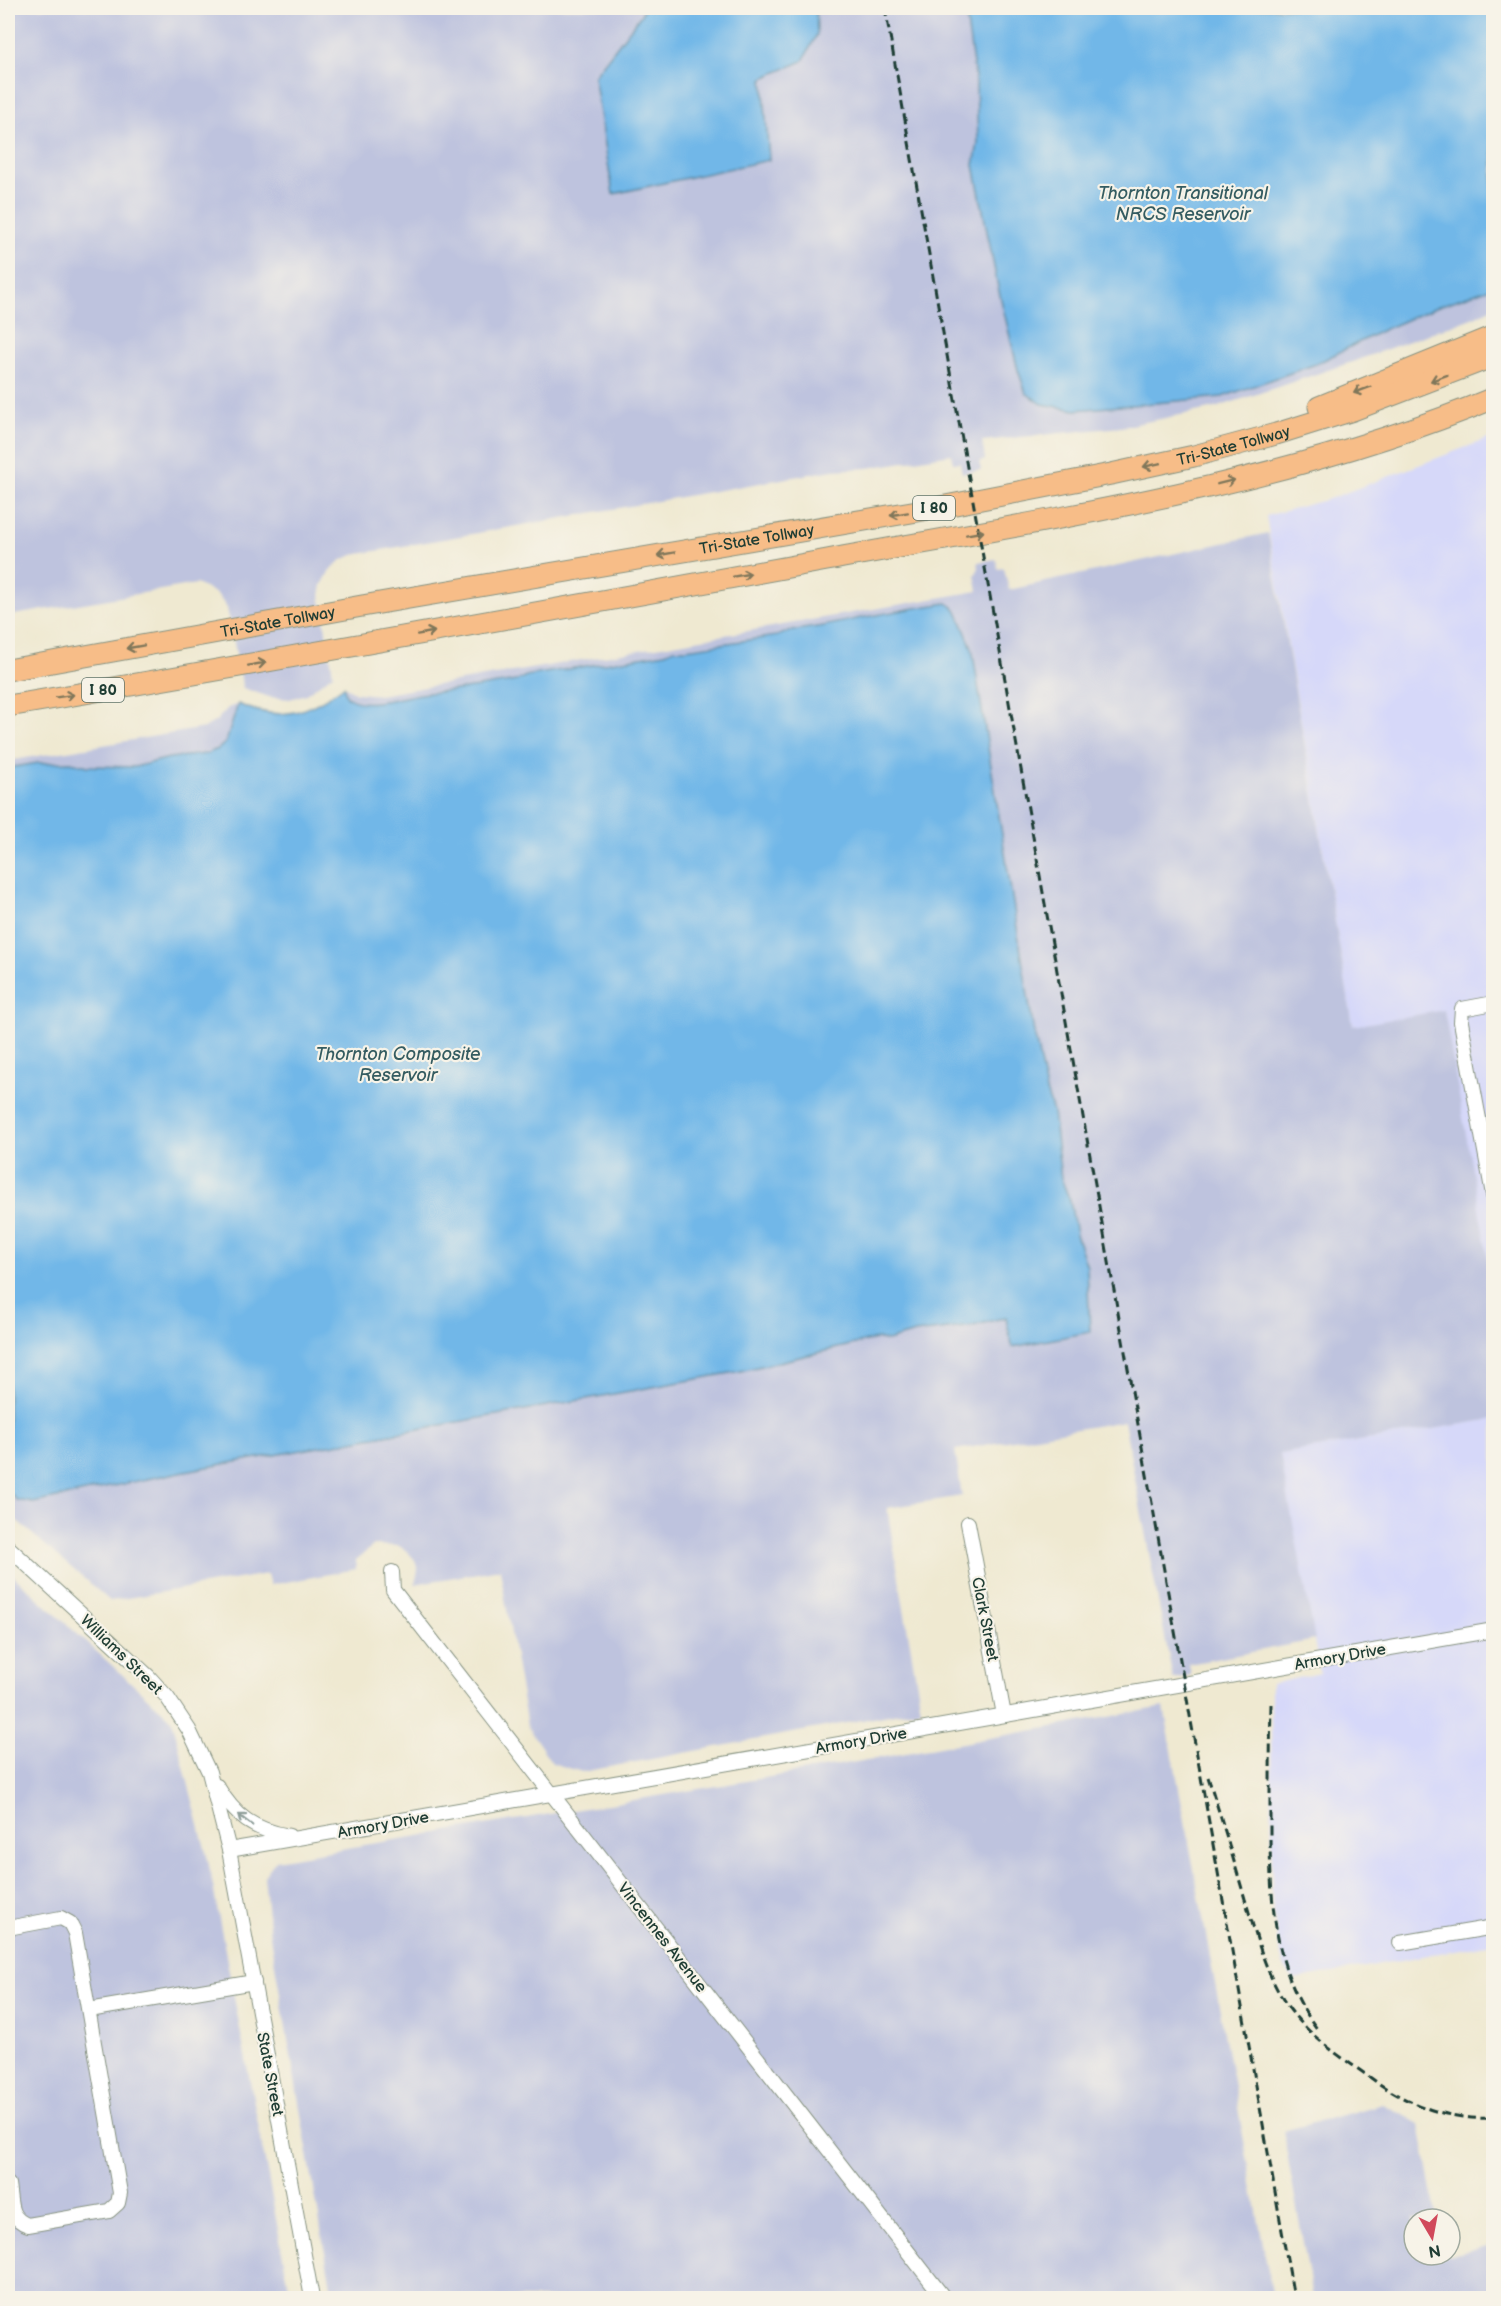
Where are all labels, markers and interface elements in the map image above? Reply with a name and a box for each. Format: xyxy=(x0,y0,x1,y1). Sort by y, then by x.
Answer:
water label: Thornton Transitional NRCS Reservoir xyxy=(1098,183,1269,225)
one-way arrow xyxy=(1430,373,1449,384)
one-way arrow xyxy=(1353,385,1372,396)
street label: Tri-State Tollway xyxy=(1175,422,1293,470)
one-way arrow xyxy=(1143,460,1163,471)
one-way arrow xyxy=(1217,476,1236,488)
road number: I 80 xyxy=(913,496,955,520)
one-way arrow xyxy=(890,509,909,520)
street label: Tri-State Tollway xyxy=(698,521,816,559)
one-way arrow xyxy=(965,527,984,538)
one-way arrow xyxy=(656,549,676,560)
one-way arrow xyxy=(732,570,751,581)
street label: Tri-State Tollway xyxy=(219,603,338,642)
one-way arrow xyxy=(416,627,436,638)
one-way arrow xyxy=(126,642,145,653)
one-way arrow xyxy=(246,658,266,669)
road number: I 80 xyxy=(82,678,124,702)
one-way arrow xyxy=(55,690,75,701)
water label: Thornton Composite Reservoir xyxy=(315,1044,481,1086)
street label: Clark Street xyxy=(967,1576,1002,1663)
street label: Williams Street xyxy=(76,1611,166,1699)
street label: Armory Drive xyxy=(1293,1640,1388,1675)
street label: Armory Drive xyxy=(814,1724,909,1759)
street label: Armory Drive xyxy=(336,1808,431,1843)
one-way arrow xyxy=(238,1813,254,1826)
street label: Vincennes Avenue xyxy=(613,1879,711,1997)
street label: State Street xyxy=(252,2031,287,2118)
north arrow xyxy=(1402,2207,1462,2267)
text: N xyxy=(1427,2240,1442,2261)

